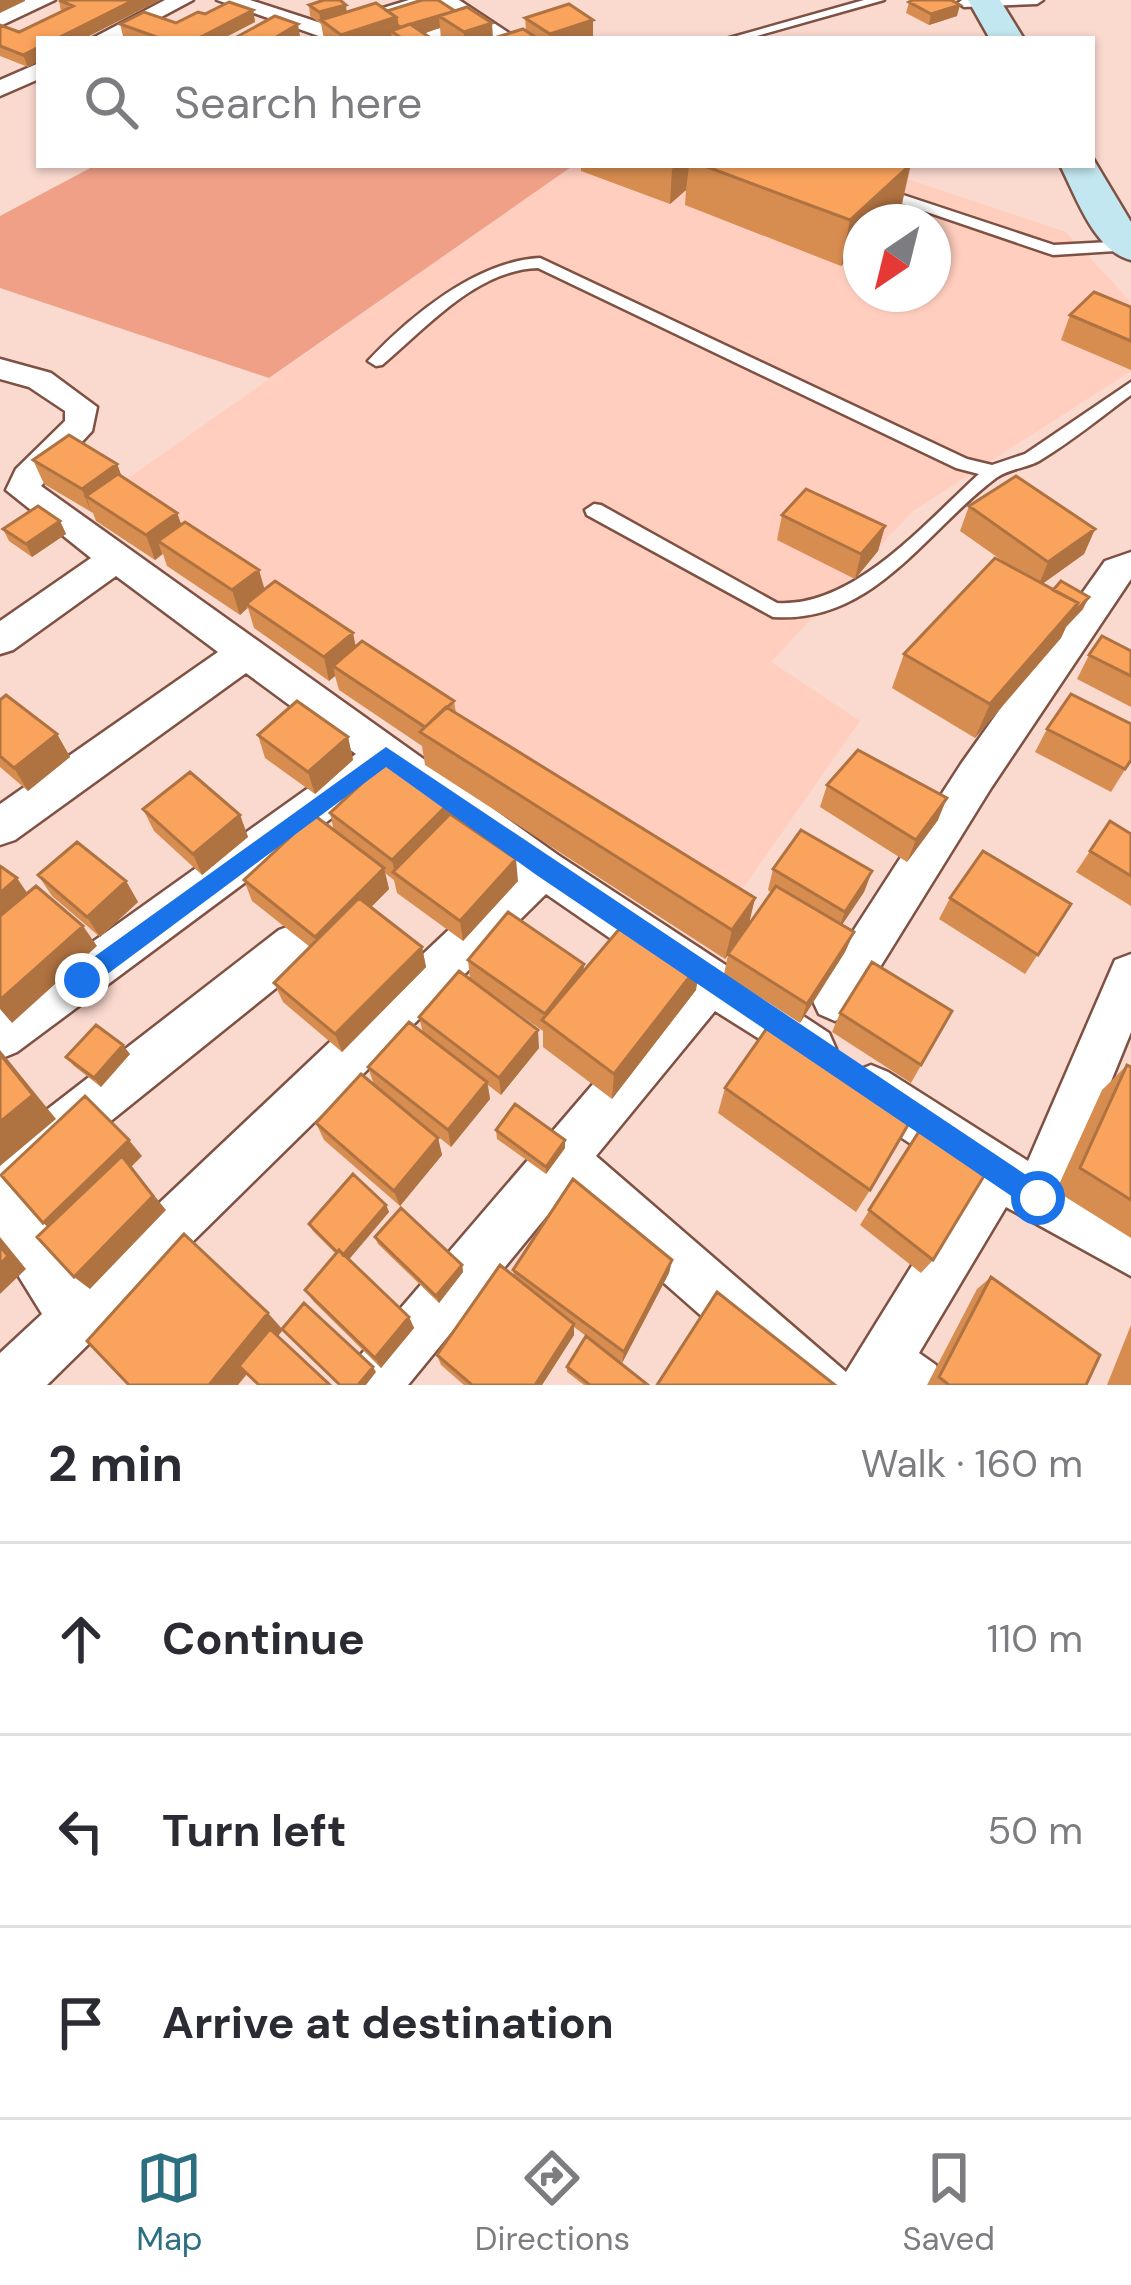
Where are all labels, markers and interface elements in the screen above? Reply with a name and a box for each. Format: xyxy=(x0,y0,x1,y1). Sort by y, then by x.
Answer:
search box xyxy=(36,36,1095,168)
icon: search xyxy=(78,69,144,135)
text: Search here xyxy=(174,73,422,132)
north arrow xyxy=(843,204,951,312)
route end xyxy=(55,953,109,1007)
route start xyxy=(1011,1171,1065,1225)
text: 2 min xyxy=(48,1430,183,1497)
text: Walk · 160 m xyxy=(861,1438,1083,1489)
icon: ahead xyxy=(48,1606,114,1672)
text: Continue xyxy=(162,1609,365,1668)
text: 110 m xyxy=(987,1613,1083,1664)
icon: left xyxy=(48,1798,114,1864)
text: Turn left xyxy=(162,1801,346,1860)
text: 50 m xyxy=(987,1805,1083,1856)
icon: arrive xyxy=(48,1990,114,2056)
text: Arrive at destination xyxy=(162,1993,614,2052)
tab: Map xyxy=(136,2145,203,2260)
tab: Directions xyxy=(475,2145,630,2260)
tab: Saved xyxy=(902,2145,995,2260)

